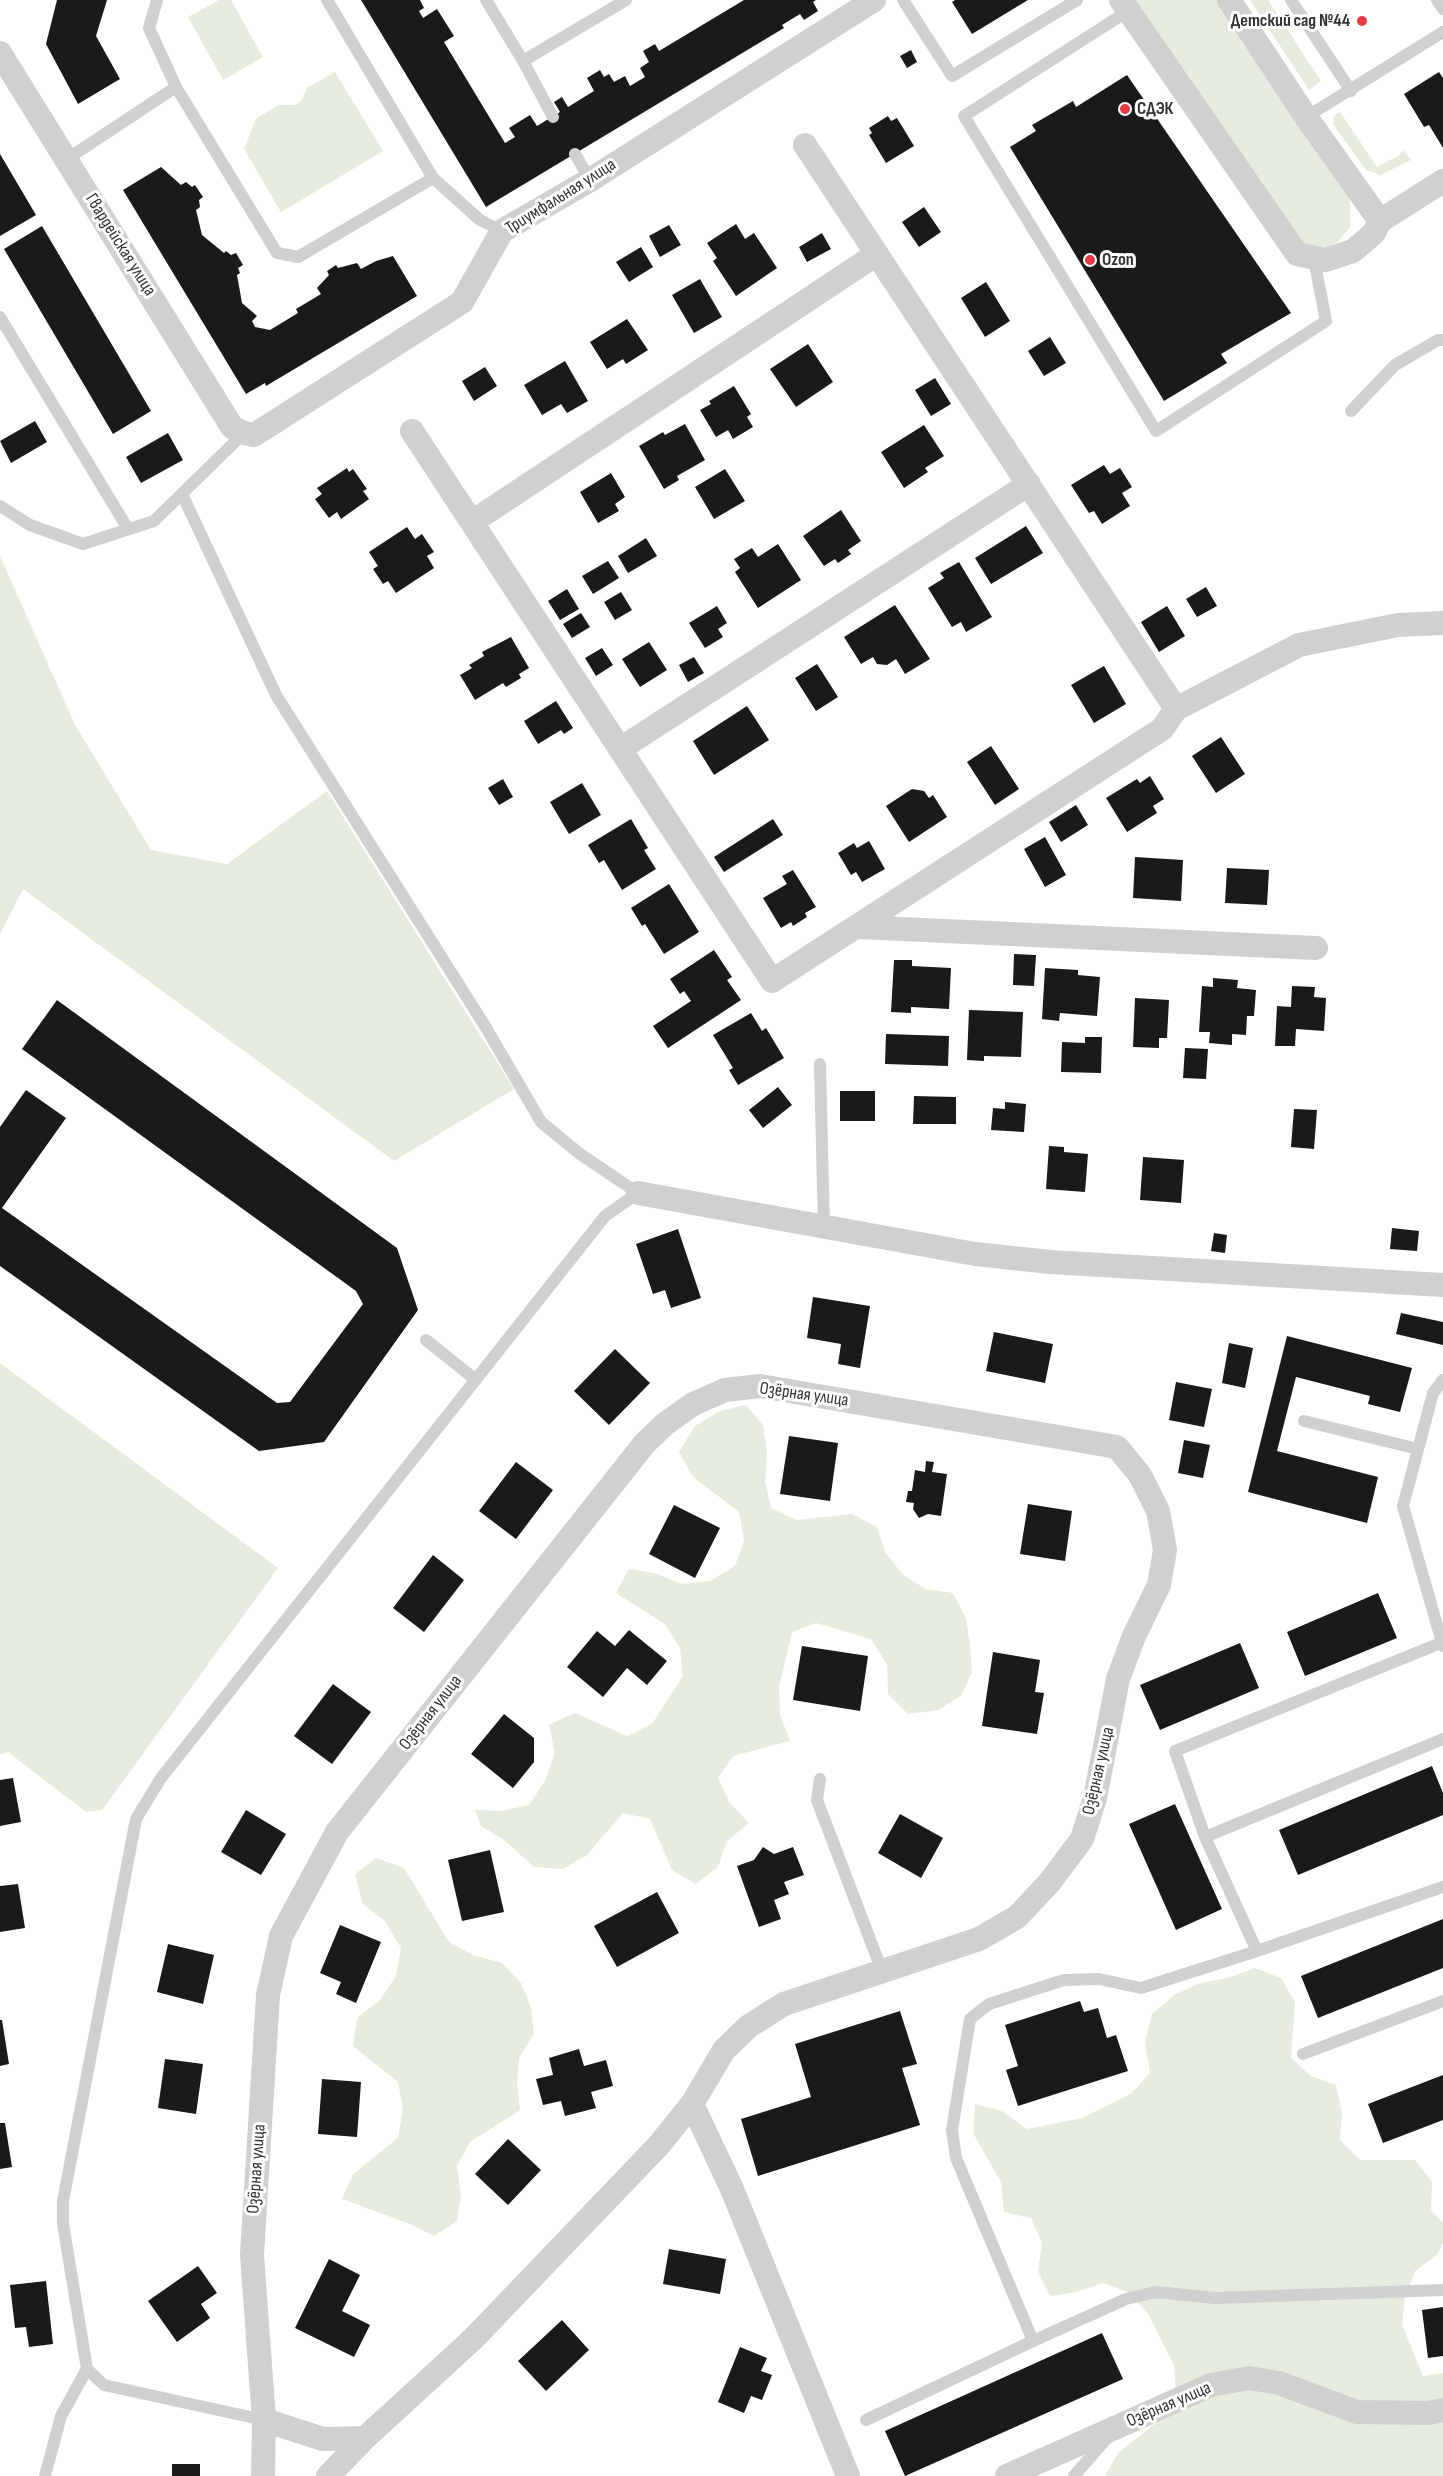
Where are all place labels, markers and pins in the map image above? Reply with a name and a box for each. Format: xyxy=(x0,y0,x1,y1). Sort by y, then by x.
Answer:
place label: Детский сад №44 xyxy=(1231,10,1350,32)
marker: Детский сад №44 xyxy=(1355,14,1369,28)
place label: СДЭК xyxy=(1137,98,1173,120)
marker: СДЭК xyxy=(1118,102,1132,116)
place label: Ozon xyxy=(1102,249,1134,271)
marker: Ozon xyxy=(1083,253,1097,267)

